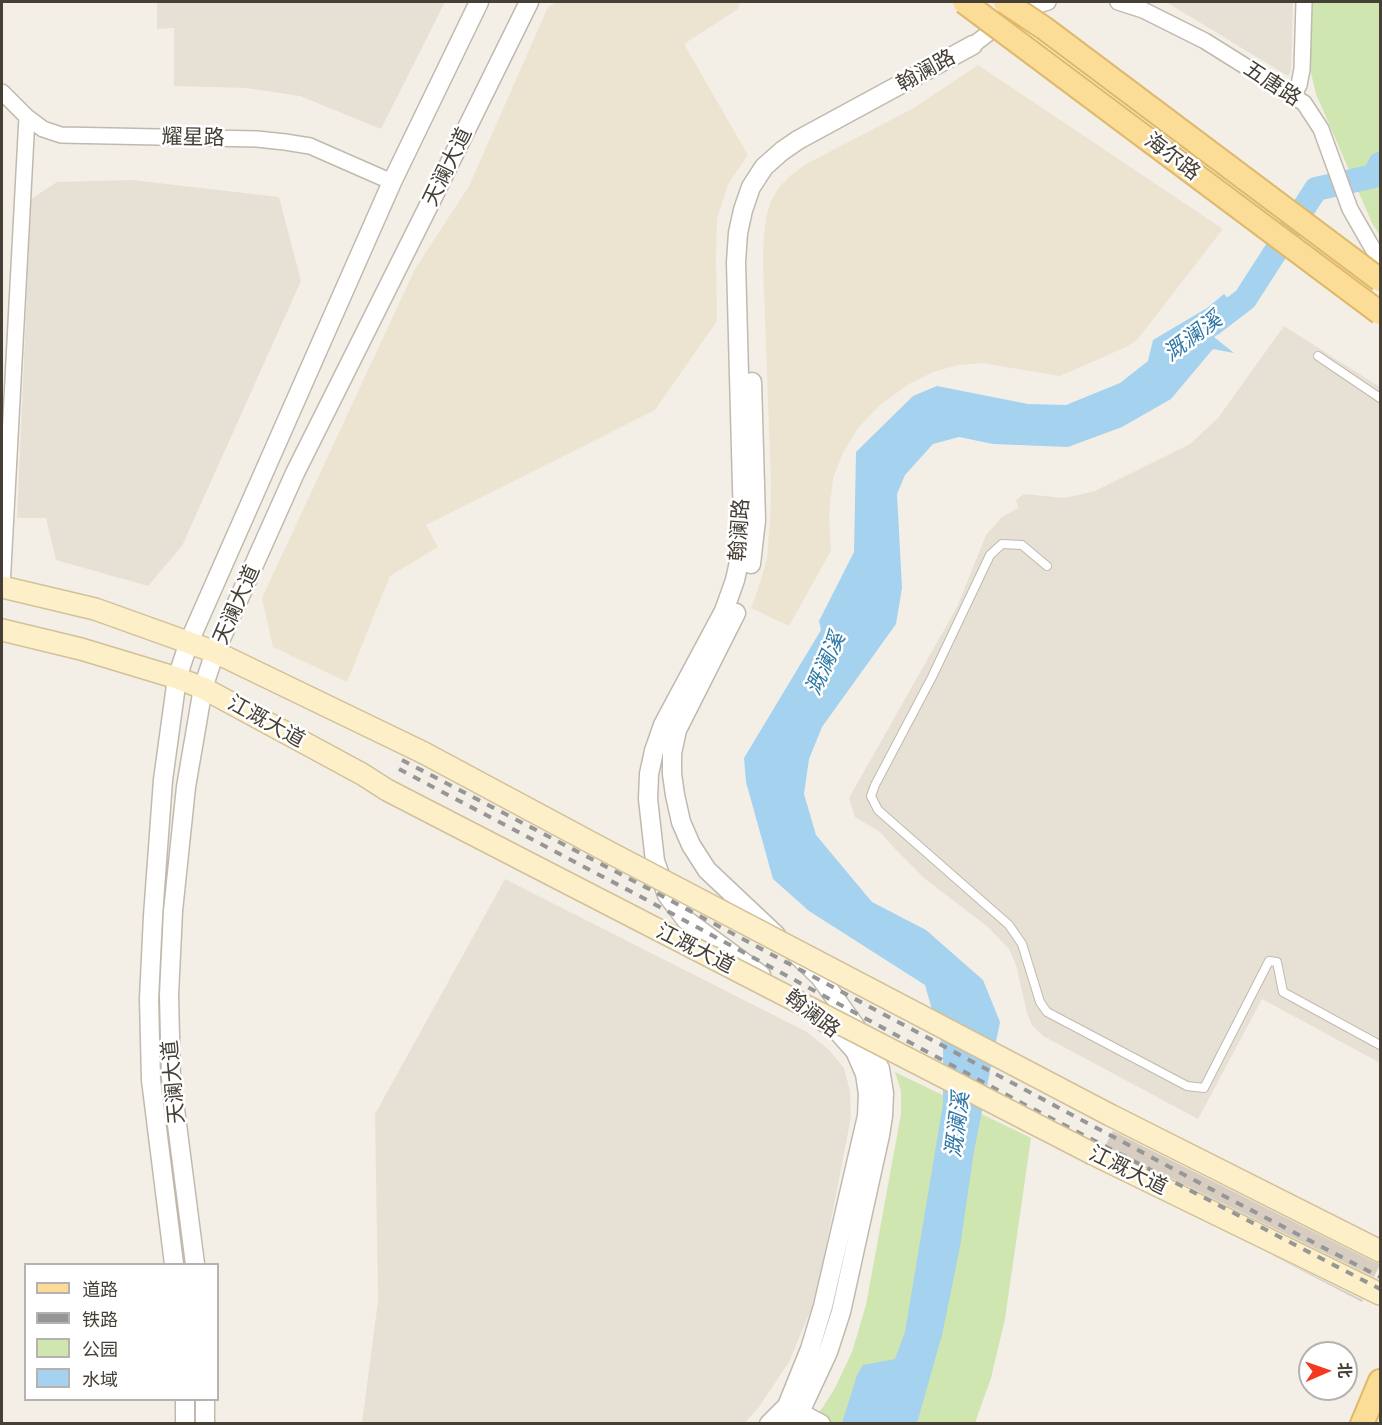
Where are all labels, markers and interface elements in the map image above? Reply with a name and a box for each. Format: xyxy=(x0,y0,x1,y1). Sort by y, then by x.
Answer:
street label: 翰澜路 xyxy=(892,45,960,97)
street label: 五唐路 xyxy=(1239,56,1305,112)
street label: 天澜大道 xyxy=(418,124,478,210)
street label: 耀星路 xyxy=(161,125,225,151)
street label: 海尔路 xyxy=(1139,128,1205,186)
water label: 溉澜溪 xyxy=(1159,307,1227,367)
street label: 翰澜路 xyxy=(725,498,755,562)
street label: 天澜大道 xyxy=(208,562,266,648)
water label: 溉澜溪 xyxy=(801,628,851,700)
street label: 江溉大道 xyxy=(223,691,309,753)
street label: 江溉大道 xyxy=(652,919,738,979)
street label: 翰澜路 xyxy=(779,985,845,1043)
street label: 天澜大道 xyxy=(158,1039,190,1125)
water label: 溉澜溪 xyxy=(941,1091,975,1159)
street label: 江溉大道 xyxy=(1085,1141,1171,1201)
legend xyxy=(24,1263,219,1401)
text: 道路 xyxy=(82,1279,118,1300)
text: 铁路 xyxy=(82,1309,118,1330)
text: 公园 xyxy=(82,1339,118,1360)
north arrow xyxy=(1298,1341,1358,1401)
text: 北 xyxy=(1335,1362,1354,1379)
text: 水域 xyxy=(82,1369,118,1390)

